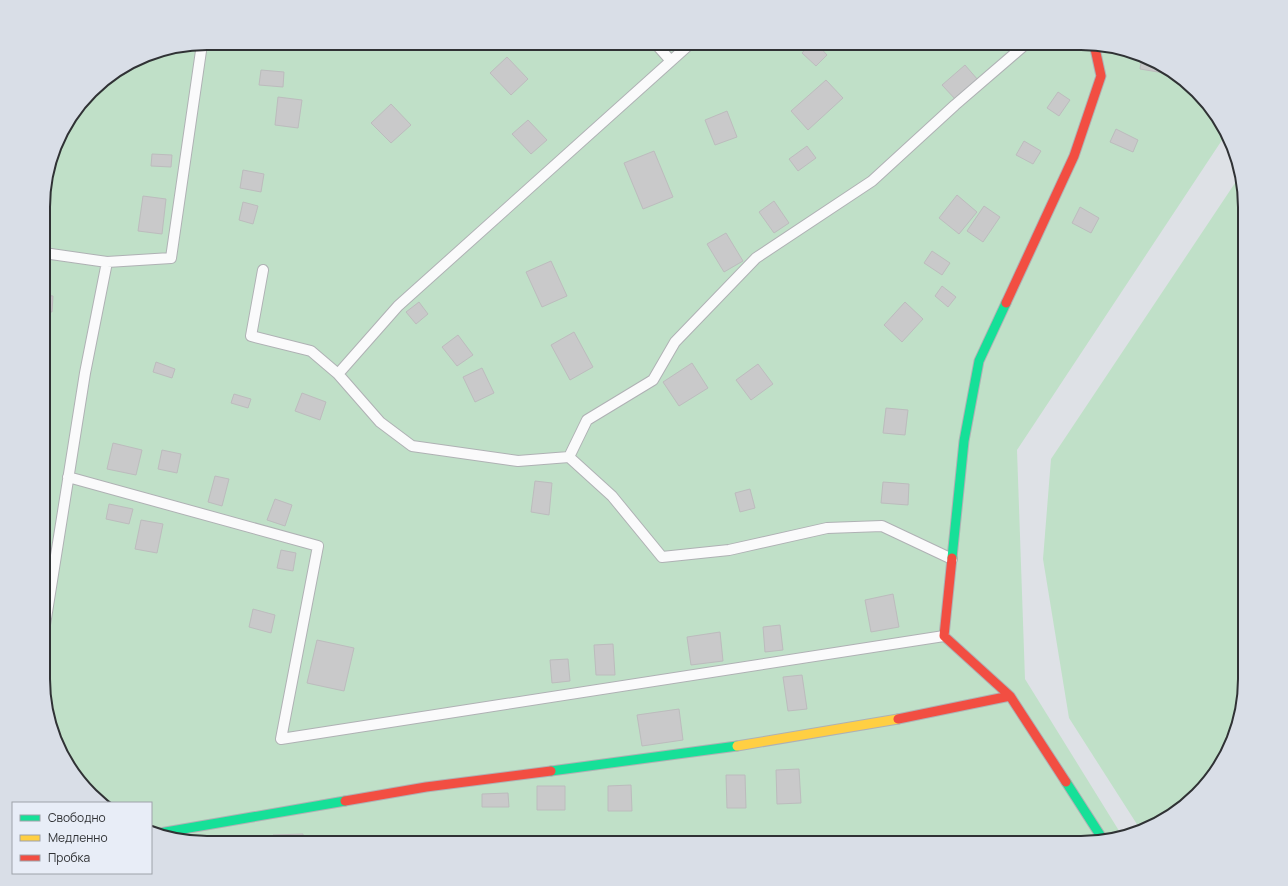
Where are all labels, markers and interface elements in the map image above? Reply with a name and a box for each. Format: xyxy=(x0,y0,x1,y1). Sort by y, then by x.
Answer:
legend xyxy=(12,802,152,874)
text: Свободно xyxy=(48,809,106,826)
text: Медленно xyxy=(48,829,108,846)
text: Пробка xyxy=(48,849,90,866)

